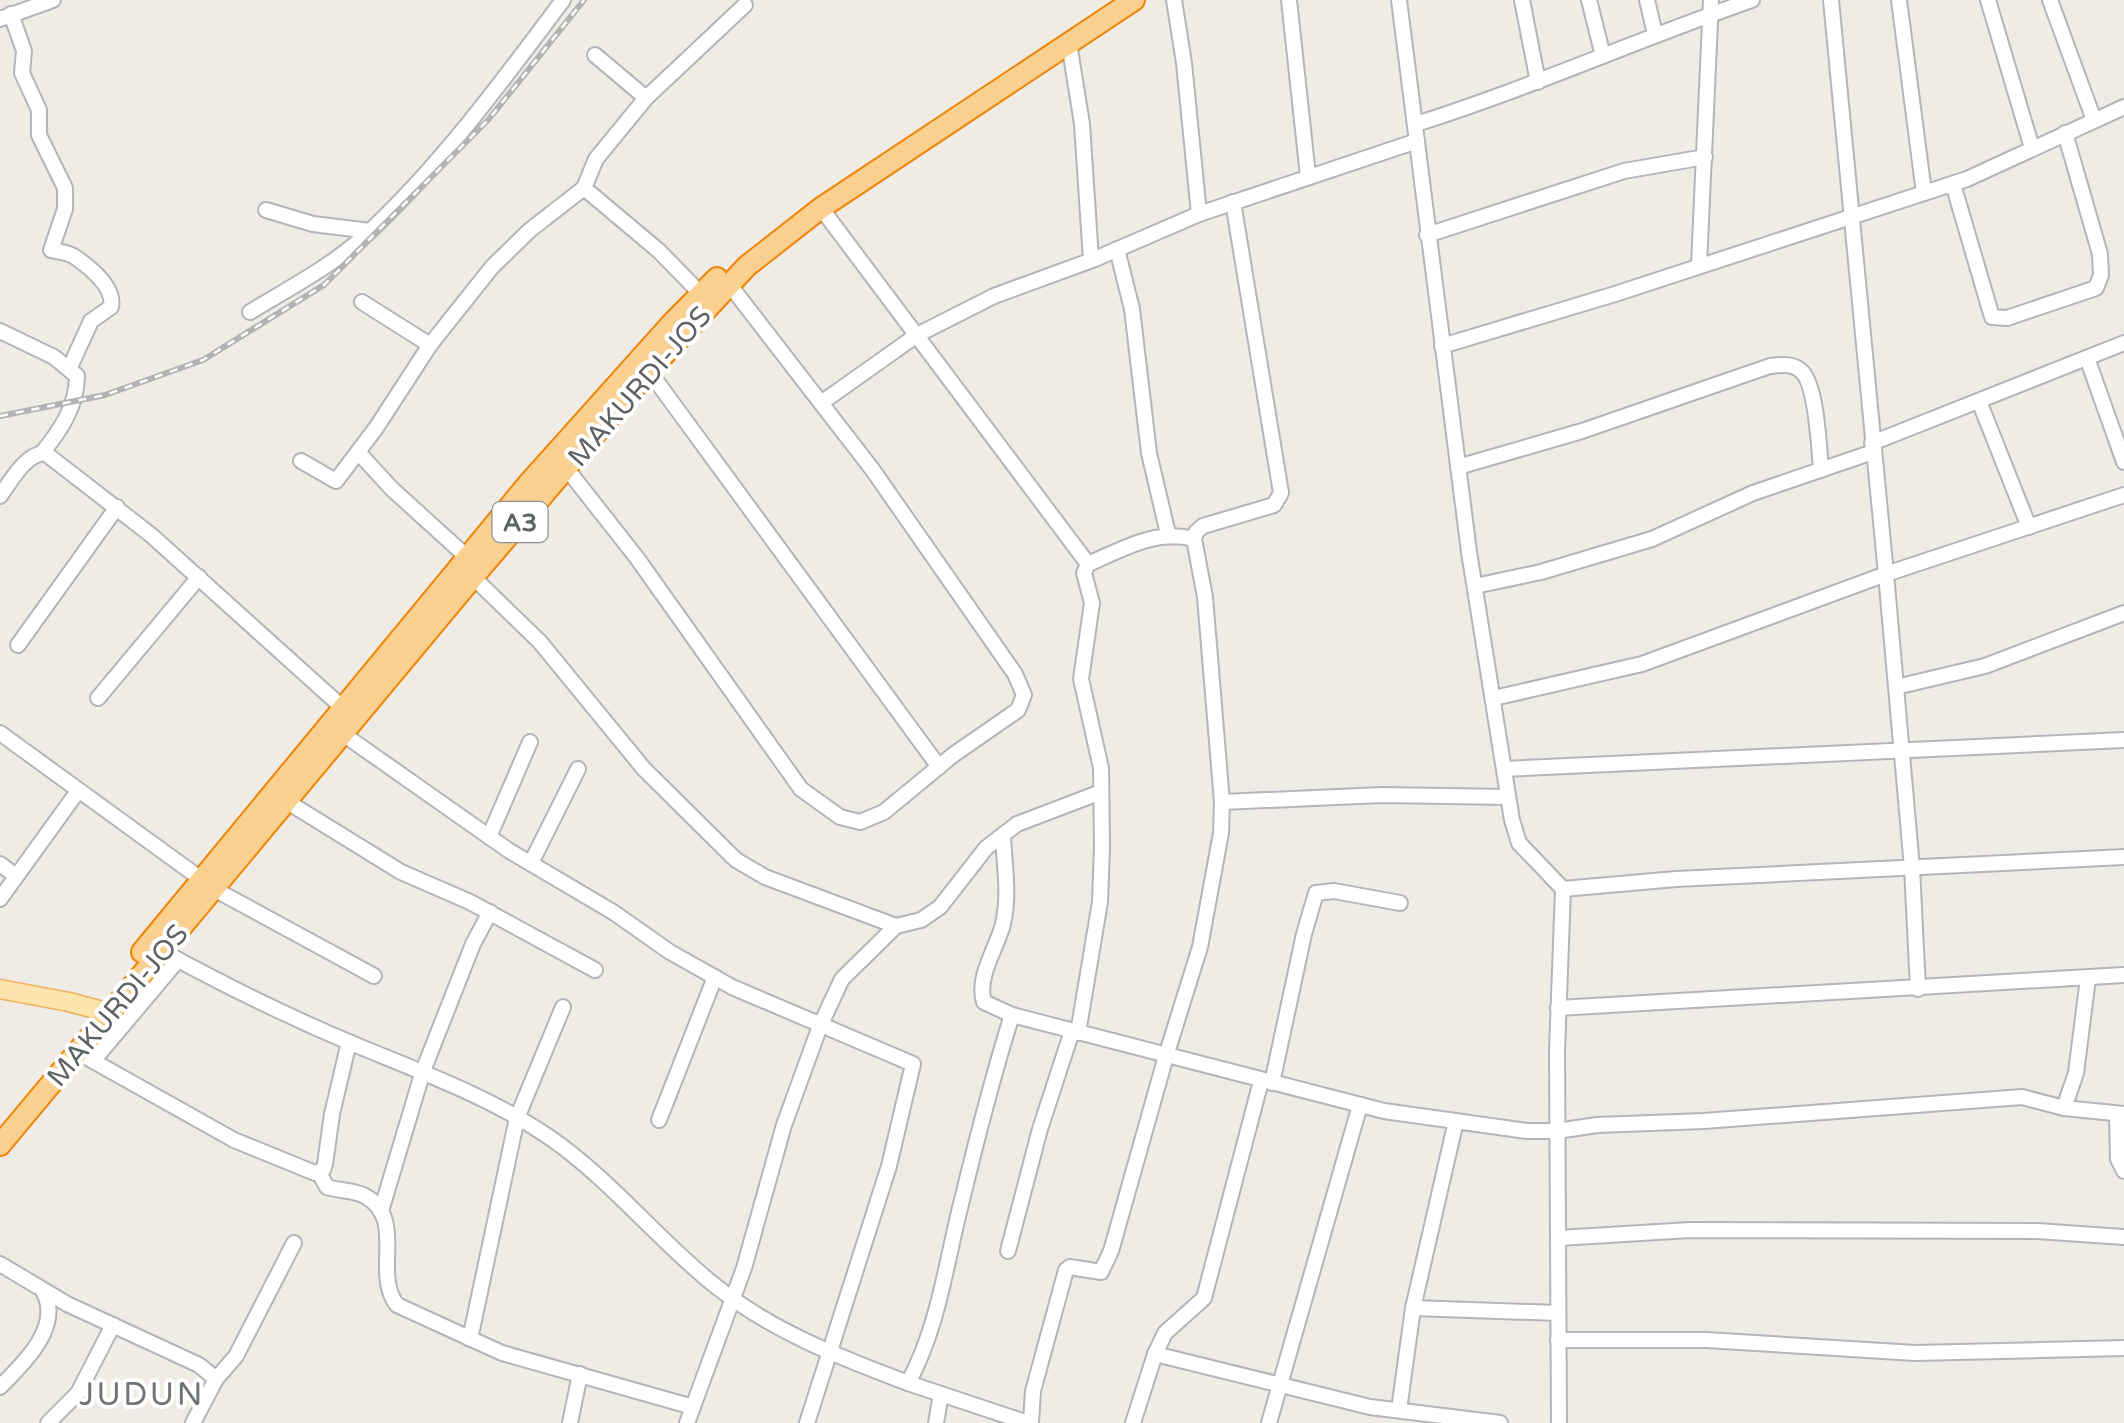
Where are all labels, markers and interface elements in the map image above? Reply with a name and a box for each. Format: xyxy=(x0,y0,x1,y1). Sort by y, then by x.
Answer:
street label: MAKURDI-JOS xyxy=(561,300,719,474)
road number: A3 xyxy=(492,502,548,542)
street label: MAKURDI-JOS xyxy=(40,918,195,1094)
district label: JUDUN xyxy=(79,1376,205,1414)

